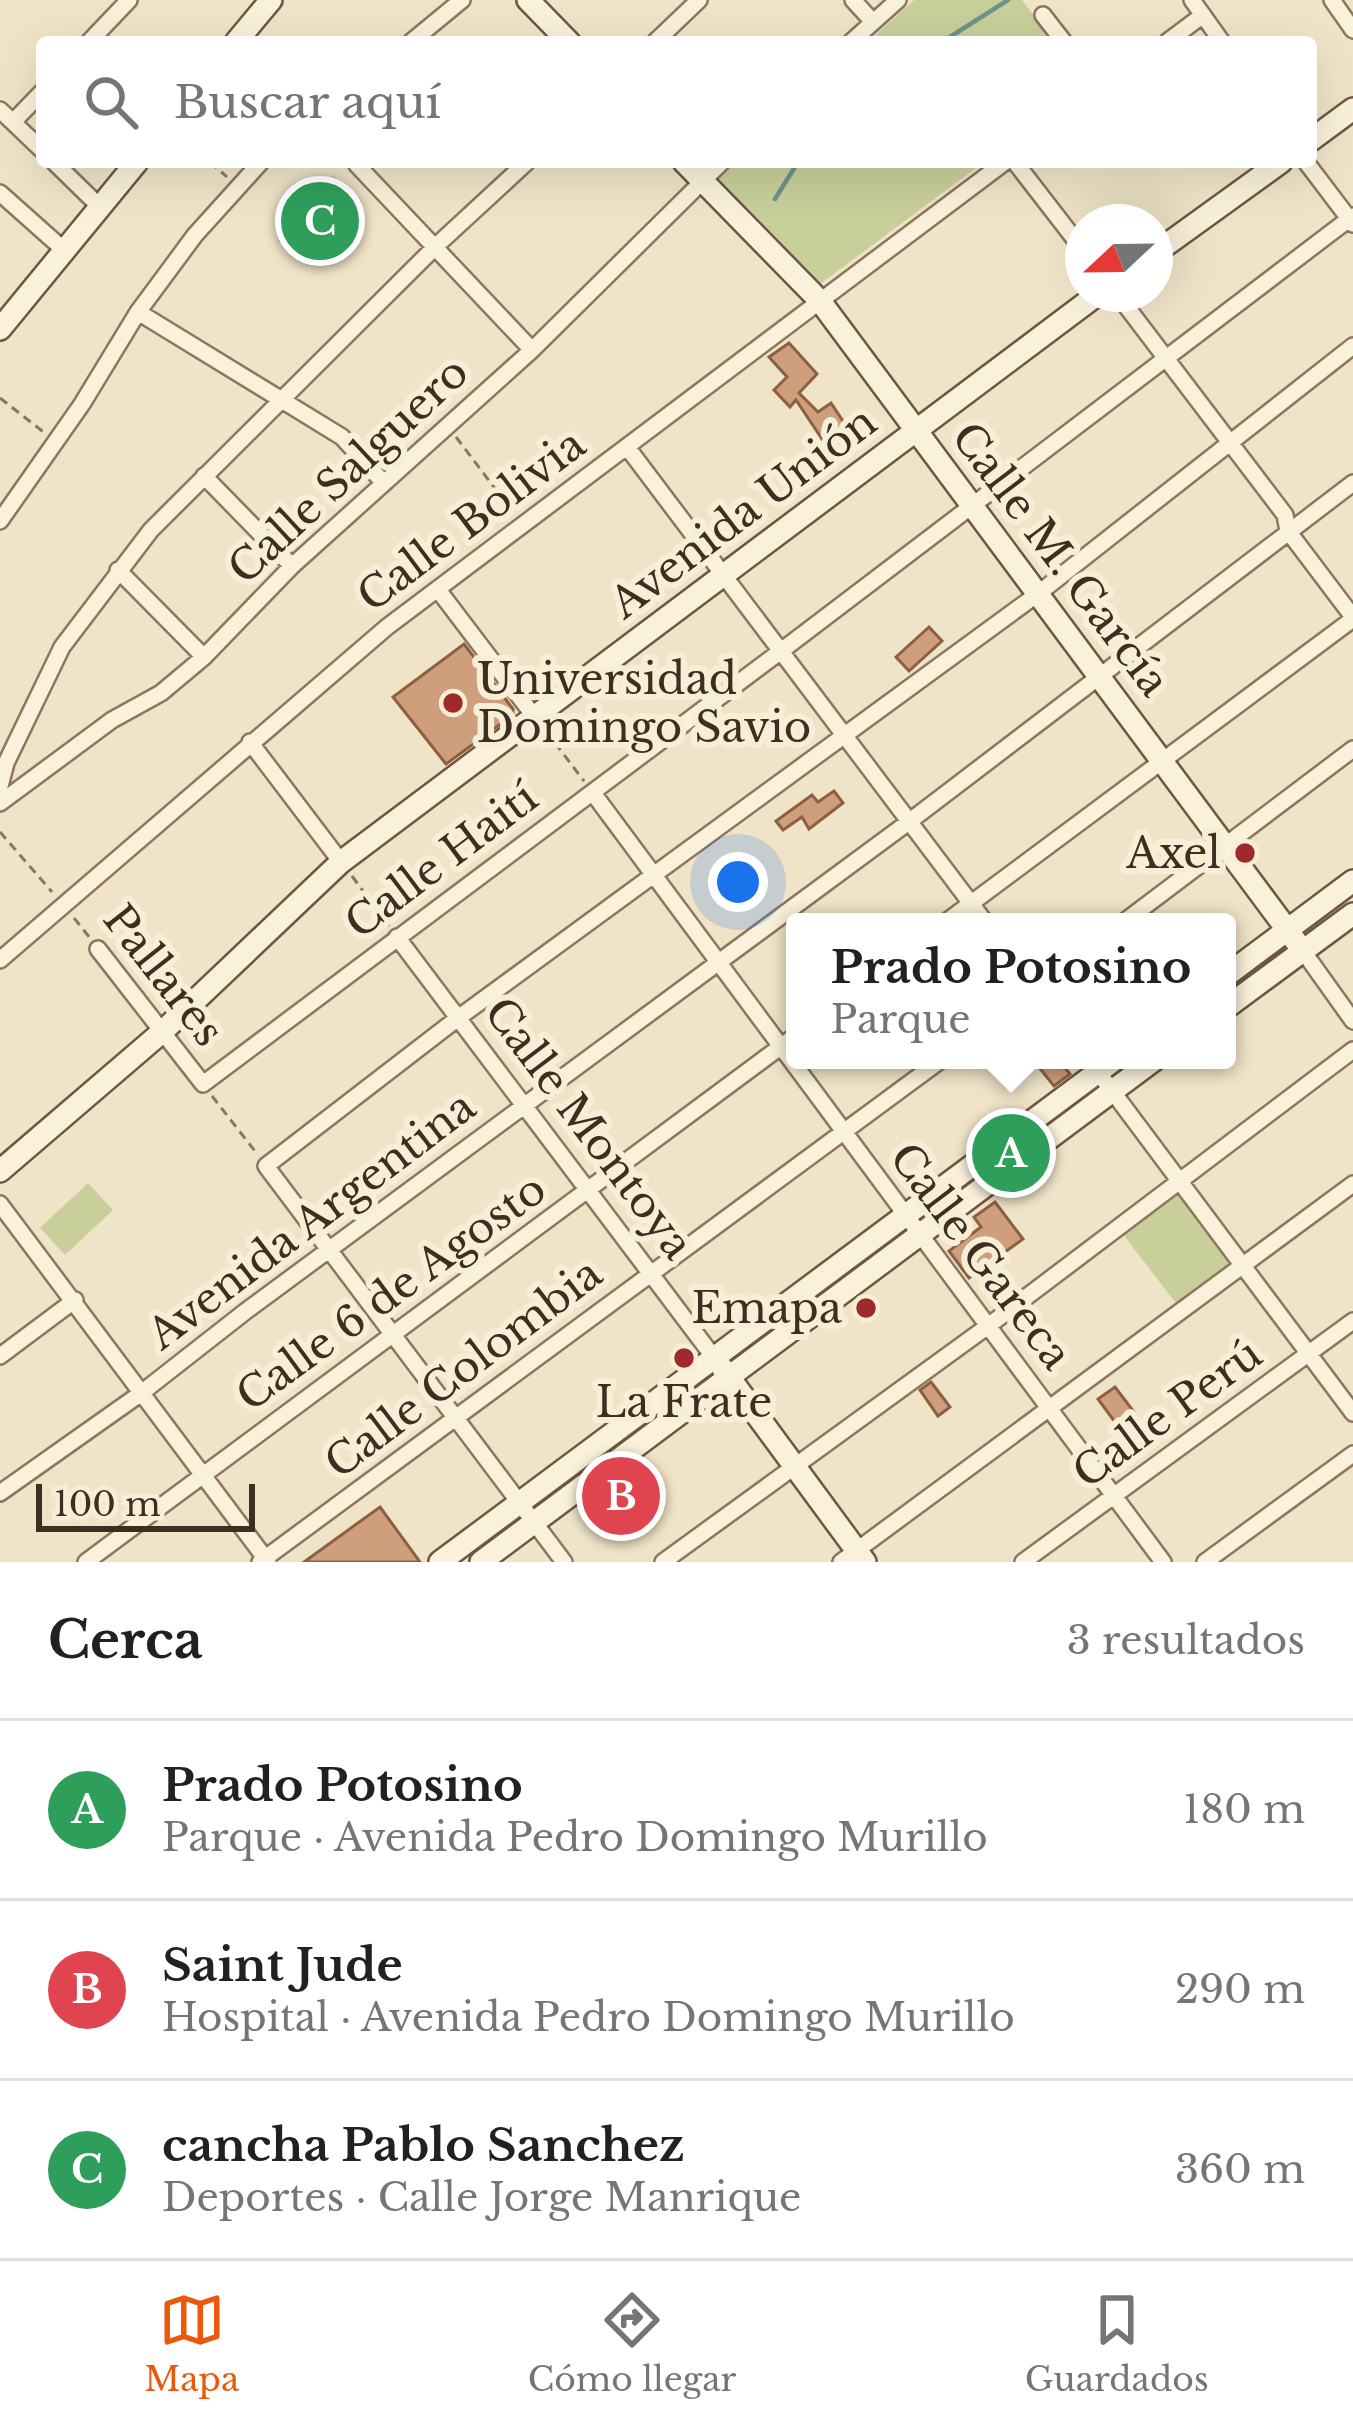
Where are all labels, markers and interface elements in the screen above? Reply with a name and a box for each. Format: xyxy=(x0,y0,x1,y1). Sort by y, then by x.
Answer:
search box xyxy=(36,36,1317,168)
icon: search xyxy=(78,69,144,135)
text: Buscar aquí xyxy=(174,74,441,130)
pin: C xyxy=(281,176,359,266)
north arrow xyxy=(1065,204,1173,312)
street label: Calle Salguero xyxy=(217,346,479,594)
street label: Avenida Unión xyxy=(599,395,886,630)
street label: Calle M. García xyxy=(941,412,1181,707)
street label: Calle Bolivia xyxy=(347,417,595,622)
place label: Universidad Domingo Savio xyxy=(477,653,811,753)
marker: Universidad Domingo Savio xyxy=(440,690,466,716)
street label: Calle Haití xyxy=(335,771,548,949)
place label: Axel xyxy=(1125,827,1221,879)
marker: Axel xyxy=(1232,840,1258,866)
your location xyxy=(708,852,768,912)
street label: Pallares xyxy=(93,894,235,1056)
popup xyxy=(786,913,1236,1069)
text: Prado Potosino xyxy=(831,939,1191,995)
street label: Calle Montoya xyxy=(474,987,705,1269)
text: Parque xyxy=(831,995,971,1044)
street label: Avenida Argentina xyxy=(136,1080,486,1361)
pin: A xyxy=(972,1108,1050,1198)
street label: Calle Gareca xyxy=(879,1133,1083,1380)
street label: Calle 6 de Agosto xyxy=(226,1162,556,1422)
street label: Calle Colombia xyxy=(314,1247,612,1489)
place label: Emapa xyxy=(691,1282,843,1334)
marker: Emapa xyxy=(853,1295,879,1321)
street label: Calle Perú xyxy=(1063,1327,1271,1499)
marker: La Frate xyxy=(671,1345,697,1371)
place label: La Frate xyxy=(596,1376,772,1428)
pin: B xyxy=(582,1451,660,1541)
scale bar xyxy=(36,1478,255,1531)
text: 100 m xyxy=(54,1484,161,1525)
text: Cerca xyxy=(48,1609,203,1672)
text: 3 resultados xyxy=(1067,1616,1305,1665)
text: Prado Potosino xyxy=(162,1757,523,1813)
text: A xyxy=(71,1785,103,1834)
text: 180 m xyxy=(1183,1785,1305,1834)
text: Parque · Avenida Pedro Domingo Murillo xyxy=(162,1813,988,1862)
text: Saint Jude xyxy=(162,1937,403,1993)
text: B xyxy=(71,1965,103,2014)
text: 290 m xyxy=(1175,1965,1305,2014)
text: Hospital · Avenida Pedro Domingo Murillo xyxy=(162,1993,1015,2042)
text: cancha Pablo Sanchez xyxy=(162,2117,685,2173)
text: C xyxy=(71,2145,103,2194)
text: 360 m xyxy=(1175,2145,1305,2194)
text: Deportes · Calle Jorge Manrique xyxy=(162,2173,801,2222)
tab: Mapa xyxy=(144,2287,239,2400)
tab: Cómo llegar xyxy=(528,2287,736,2400)
tab: Guardados xyxy=(1025,2287,1209,2400)

